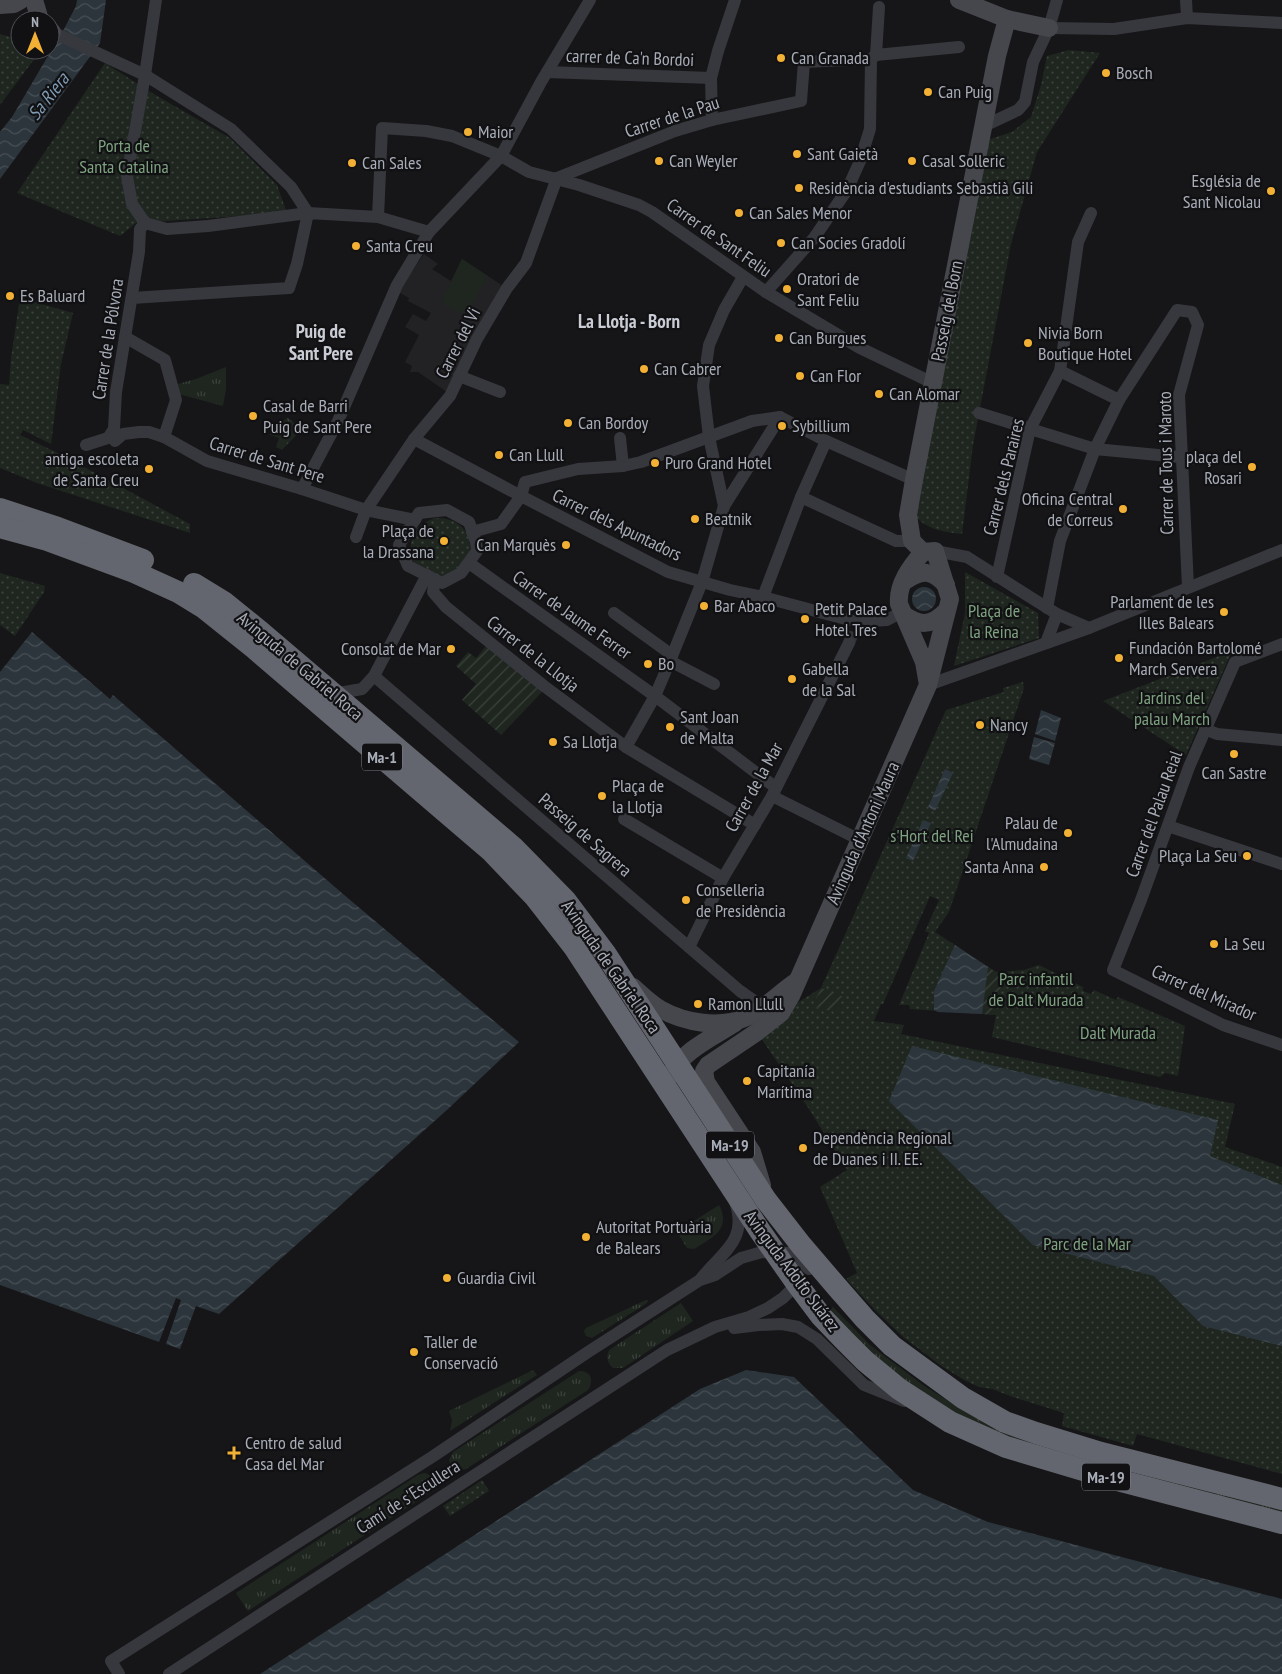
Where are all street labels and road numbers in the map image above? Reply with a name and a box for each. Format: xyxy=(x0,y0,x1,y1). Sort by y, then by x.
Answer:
street label: carrer de Ca'n Bordoi xyxy=(565,44,695,71)
street label: Carrer de la Pau xyxy=(622,90,722,143)
street label: Carrer de Sant Feliu xyxy=(662,193,776,282)
street label: Passeig del Born xyxy=(925,259,968,363)
street label: Carrer de la Pólvora xyxy=(87,277,128,401)
street label: Carrer del Vi xyxy=(430,304,485,382)
street label: Carrer de Tous i Maroto xyxy=(1153,391,1178,535)
street label: Carrer dels Paraires xyxy=(978,416,1029,538)
street label: Carrer de Sant Pere xyxy=(207,431,328,488)
street label: Carrer dels Apuntadors xyxy=(549,483,686,566)
street label: Carrer de Jaume Ferrer xyxy=(508,565,636,664)
street label: Avinguda de Gabriel Roca xyxy=(233,606,368,725)
street label: Carrer de la Llotja xyxy=(482,610,584,697)
street label: Carrer de la Mar xyxy=(719,738,788,836)
road number: Ma-1 xyxy=(362,744,402,770)
street label: Carrer del Palau Reial xyxy=(1120,747,1187,880)
street label: Avinguda d'Antoni Maura xyxy=(821,758,904,908)
street label: Passeig de Sagrera xyxy=(534,788,637,881)
street label: Avinguda de Gabriel Roca xyxy=(557,896,666,1038)
street label: Carrer del Mirador xyxy=(1148,959,1260,1026)
road number: Ma-19 xyxy=(706,1132,754,1158)
street label: Avinguda Adolfo Suárez xyxy=(739,1205,846,1336)
street label: Camí de s'Escullera xyxy=(352,1455,464,1539)
road number: Ma-19 xyxy=(1082,1464,1130,1490)

